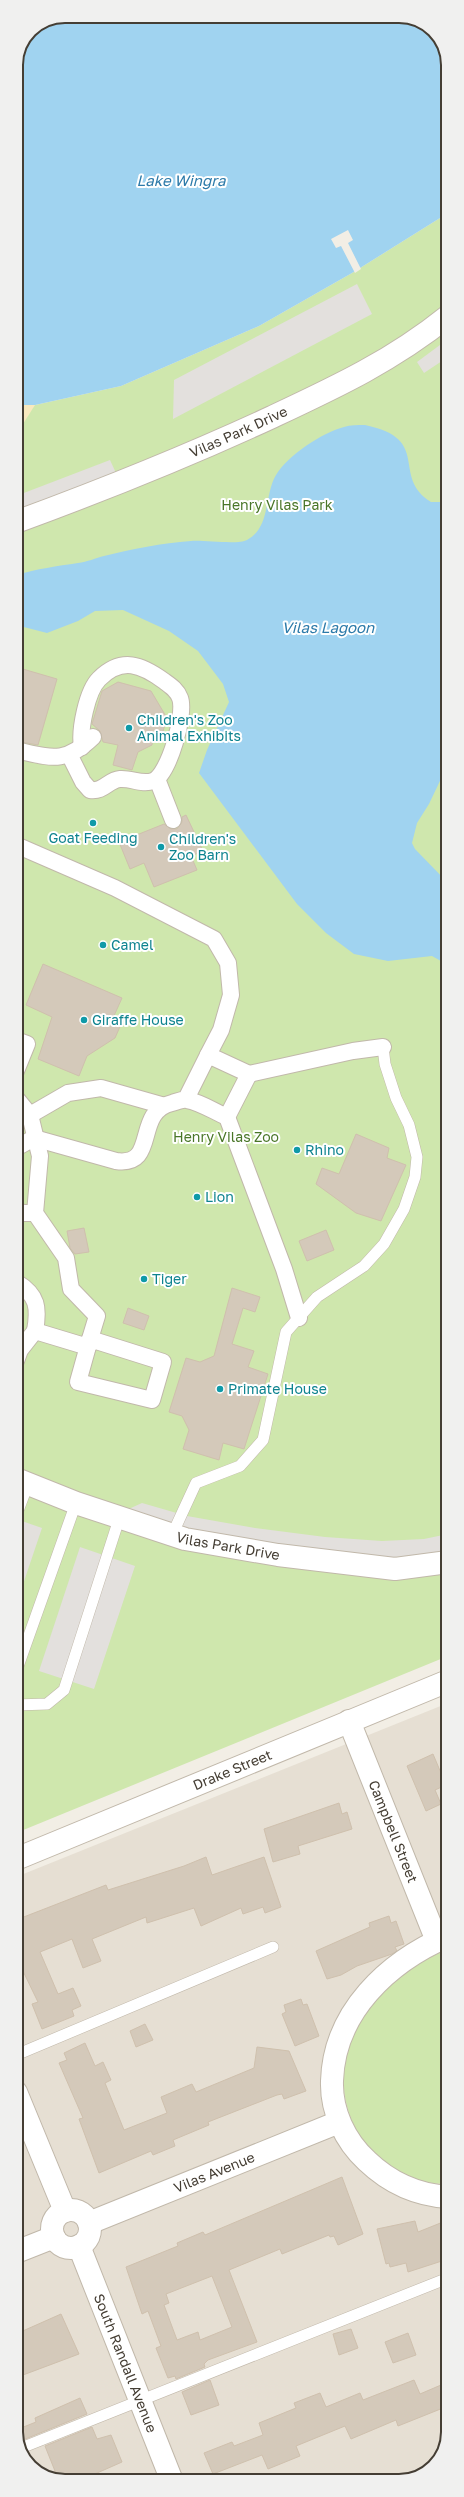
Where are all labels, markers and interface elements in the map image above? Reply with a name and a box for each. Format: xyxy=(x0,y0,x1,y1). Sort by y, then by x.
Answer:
water label: Lake Wingra xyxy=(137,171,226,190)
street label: Vilas Park Drive xyxy=(187,402,290,461)
park label: Henry Vilas Park xyxy=(221,496,333,513)
water label: Vilas Lagoon xyxy=(282,618,375,637)
place label: Children's Zoo Animal Exhibits xyxy=(137,711,241,744)
marker: Children's Zoo Animal Exhibits xyxy=(124,723,134,733)
marker: Goat Feeding xyxy=(88,818,98,828)
place label: Goat Feeding xyxy=(48,829,138,846)
place label: Children's Zoo Barn xyxy=(169,830,236,863)
marker: Children's Zoo Barn xyxy=(156,842,166,852)
place label: Camel xyxy=(111,936,153,953)
marker: Camel xyxy=(98,940,108,950)
place label: Giraffe House xyxy=(92,1011,184,1028)
marker: Giraffe House xyxy=(79,1015,89,1025)
park label: Henry Vilas Zoo xyxy=(173,1128,279,1145)
place label: Rhino xyxy=(305,1141,344,1158)
marker: Rhino xyxy=(292,1145,302,1155)
place label: Lion xyxy=(205,1188,234,1205)
marker: Lion xyxy=(192,1192,202,1202)
place label: Tiger xyxy=(152,1270,187,1287)
marker: Tiger xyxy=(139,1274,149,1284)
place label: Primate House xyxy=(228,1380,327,1397)
marker: Primate House xyxy=(215,1384,225,1394)
street label: Vilas Park Drive xyxy=(174,1528,281,1563)
street label: Drake Street xyxy=(190,1746,274,1793)
street label: Campbell Street xyxy=(365,1777,422,1885)
street label: Vilas Avenue xyxy=(171,2148,257,2196)
street label: South Randall Avenue xyxy=(91,2291,161,2435)

